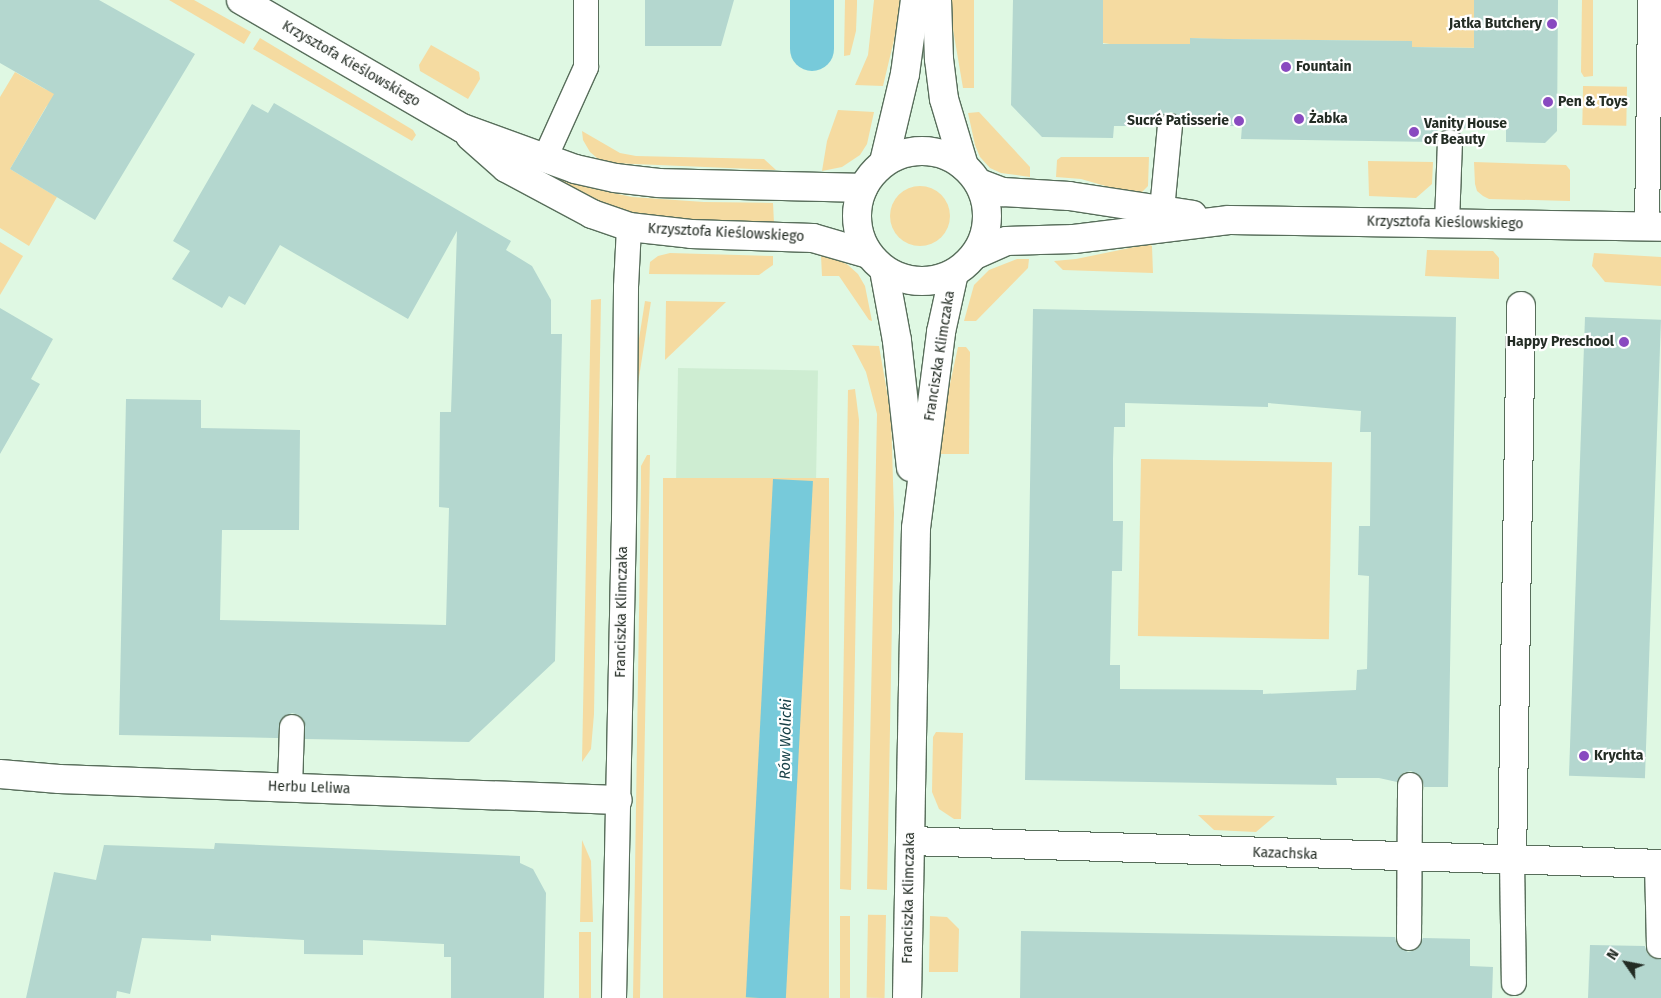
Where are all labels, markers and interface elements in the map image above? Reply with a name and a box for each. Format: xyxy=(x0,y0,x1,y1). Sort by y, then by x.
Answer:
place label: Jatka Butchery xyxy=(1449,16,1542,32)
street label: Krzysztofa Kieślowskiego xyxy=(279,17,423,111)
marker: Jatka Butchery xyxy=(1546,18,1558,30)
place label: Fountain xyxy=(1296,59,1352,75)
marker: Fountain xyxy=(1280,61,1292,73)
place label: Pen & Toys xyxy=(1558,94,1628,110)
marker: Pen & Toys xyxy=(1542,96,1554,108)
place label: Żabka xyxy=(1309,111,1348,127)
place label: Sucré Patisserie xyxy=(1127,113,1229,129)
marker: Żabka xyxy=(1293,113,1305,125)
marker: Sucré Patisserie xyxy=(1233,115,1245,127)
place label: Vanity House of Beauty xyxy=(1424,116,1507,148)
marker: Vanity House of Beauty xyxy=(1408,126,1420,138)
street label: Krzysztofa Kieślowskiego xyxy=(1366,213,1524,233)
street label: Krzysztofa Kieślowskiego xyxy=(647,221,805,245)
street label: Franciszka Klimczaka xyxy=(921,290,959,422)
place label: Happy Preschool xyxy=(1507,334,1614,350)
marker: Happy Preschool xyxy=(1618,336,1630,348)
street label: Franciszka Klimczaka xyxy=(612,546,632,678)
water label: Rów Wolicki xyxy=(776,698,796,780)
place label: Krychta xyxy=(1594,748,1643,764)
marker: Krychta xyxy=(1578,750,1590,762)
street label: Herbu Leliwa xyxy=(267,778,351,798)
street label: Franciszka Klimczaka xyxy=(899,832,919,964)
street label: Kazachska xyxy=(1252,844,1318,864)
north arrow xyxy=(1601,938,1651,988)
text: N xyxy=(1603,946,1623,963)

